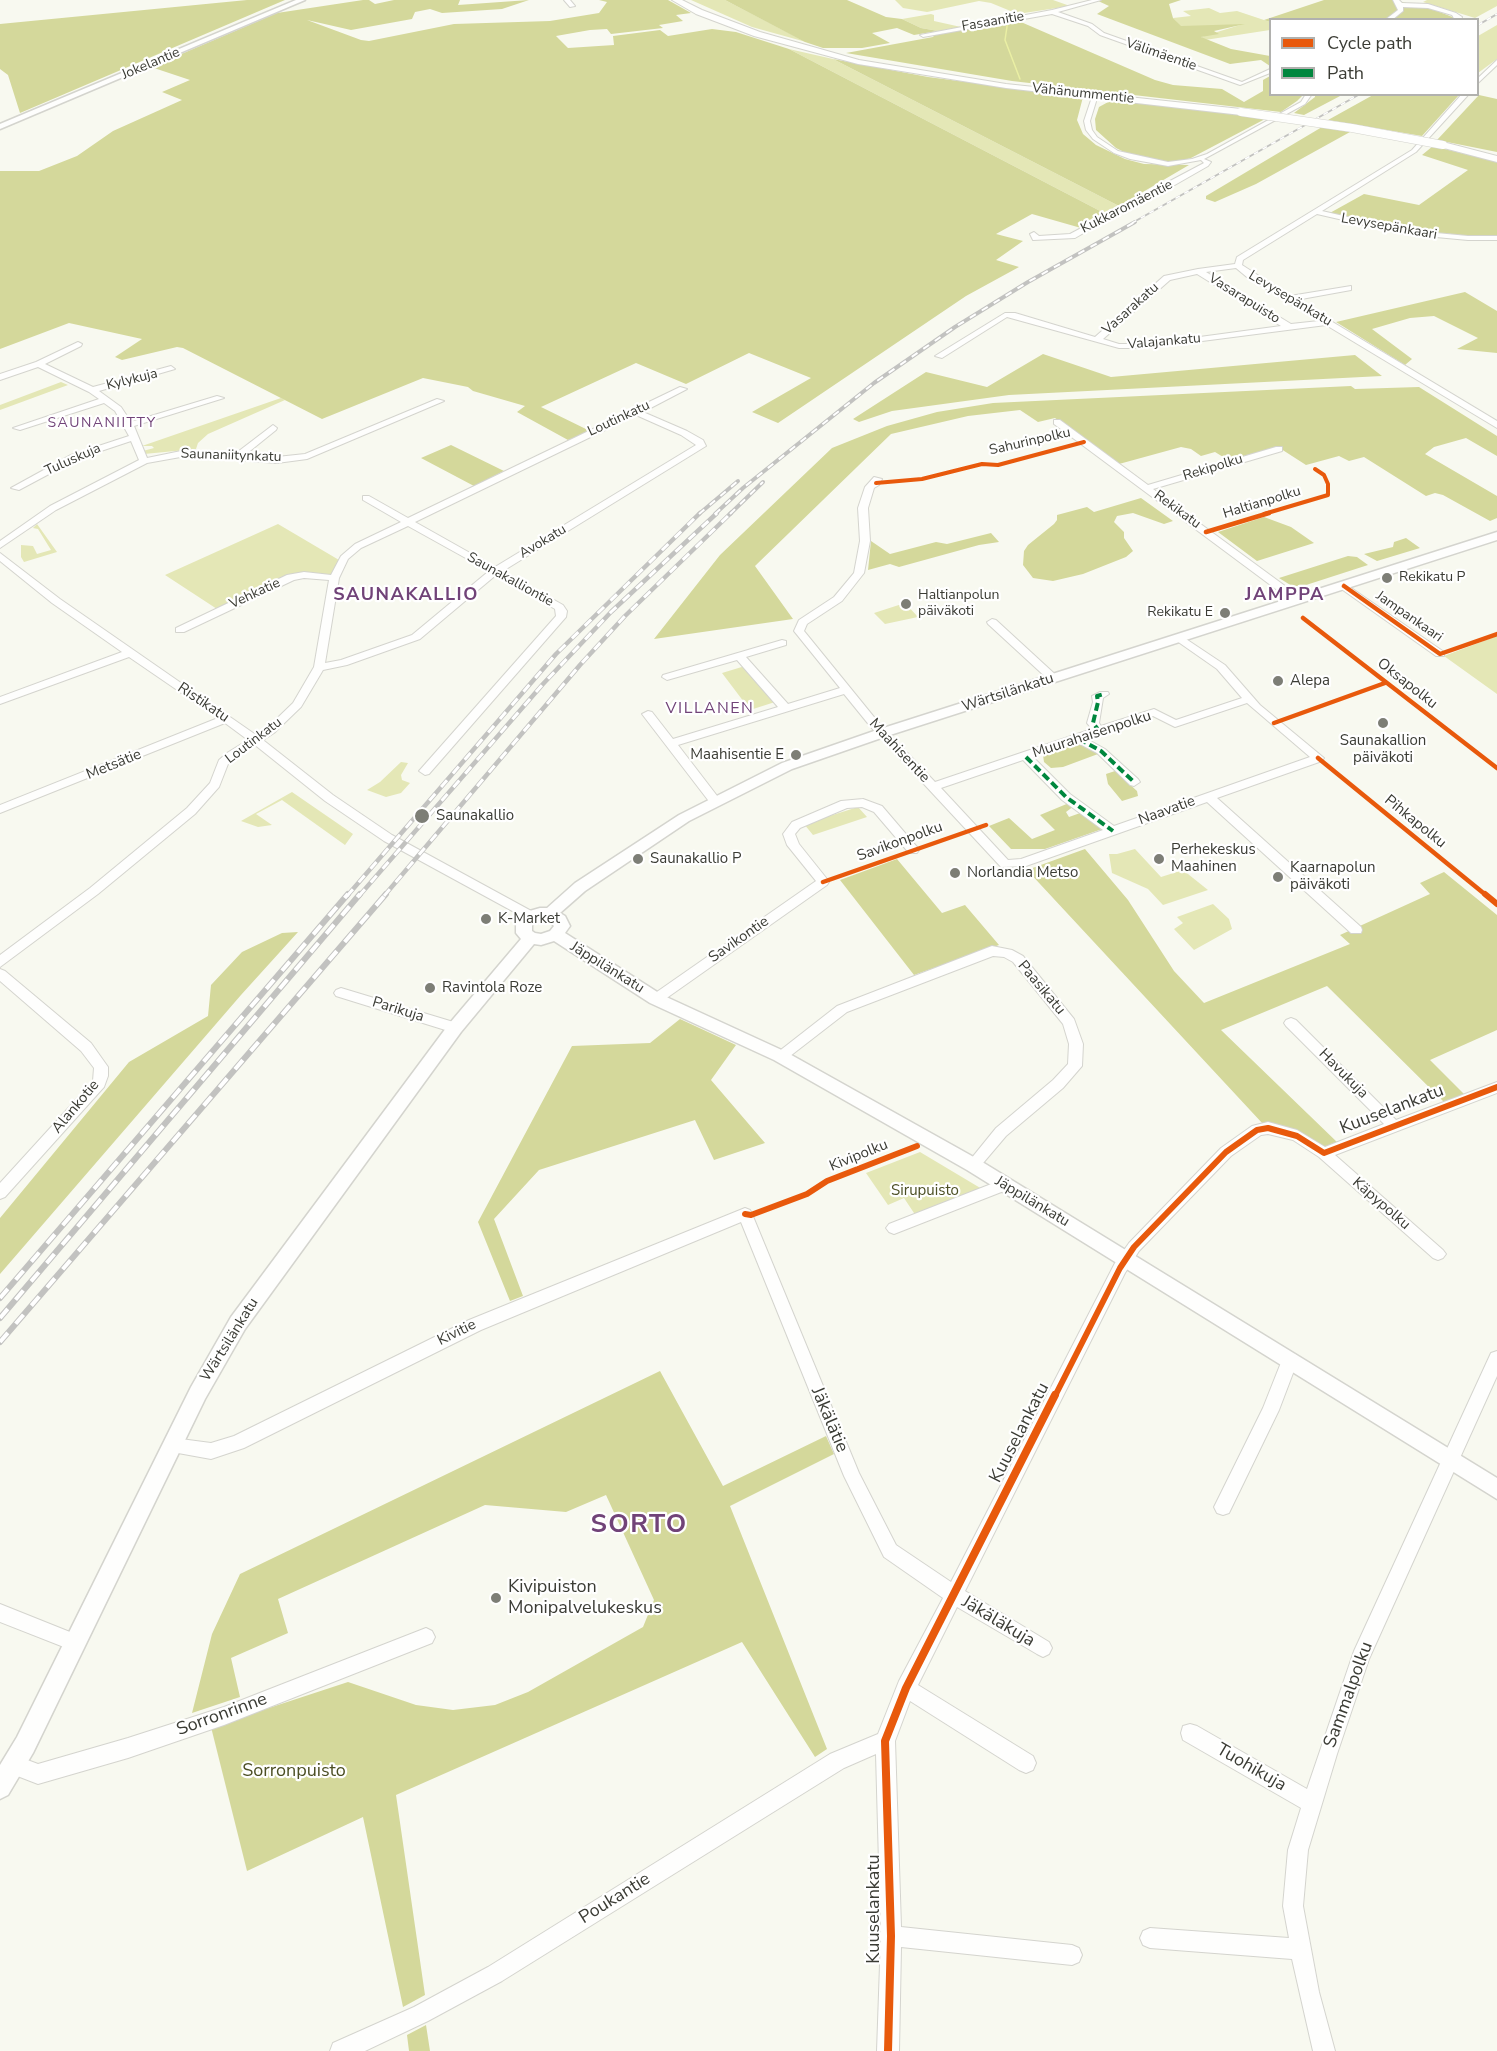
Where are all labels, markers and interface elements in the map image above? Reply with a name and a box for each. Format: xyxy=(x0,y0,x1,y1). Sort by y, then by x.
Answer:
street label: Fasaanitie xyxy=(960,8,1026,36)
legend xyxy=(1269,18,1479,96)
text: Cycle path xyxy=(1327,31,1412,55)
street label: Välimäentie xyxy=(1123,35,1199,75)
street label: Jokelantie xyxy=(119,44,183,84)
text: Path xyxy=(1327,61,1364,85)
street label: Vähänummentie xyxy=(1031,80,1135,108)
street label: Kukkaromäentie xyxy=(1078,177,1176,237)
street label: Levysepänkaari xyxy=(1340,210,1438,244)
street label: Levysepänkatu xyxy=(1245,268,1335,330)
street label: Vasarapuisto xyxy=(1205,270,1283,328)
street label: Vasarakatu xyxy=(1099,279,1163,339)
street label: Valajankatu xyxy=(1127,330,1201,354)
street label: Kylykuja xyxy=(105,366,159,394)
street label: Loutinkatu xyxy=(585,397,653,441)
district label: SAUNANIITTY xyxy=(48,416,156,432)
street label: Sahurinpolku xyxy=(988,424,1072,460)
street label: Tuluskuja xyxy=(42,440,104,480)
street label: Saunaniitynkatu xyxy=(180,446,282,466)
street label: Rekipolku xyxy=(1181,451,1245,485)
street label: Haltianpolku xyxy=(1221,483,1303,523)
street label: Rekikatu xyxy=(1150,487,1204,533)
street label: Avokatu xyxy=(516,521,570,563)
street label: Saunakalliontie xyxy=(464,549,556,611)
place label: Rekikatu P xyxy=(1399,570,1465,586)
marker: Rekikatu P xyxy=(1380,571,1394,585)
street label: Vehkatie xyxy=(227,575,283,613)
district label: SAUNAKALLIO xyxy=(333,585,479,607)
district label: JAMPPA xyxy=(1245,585,1325,607)
place label: Haltianpolun päiväkoti xyxy=(918,588,1000,620)
street label: Jampankaari xyxy=(1372,588,1446,646)
marker: Haltianpolun päiväkoti xyxy=(899,597,913,611)
place label: Rekikatu E xyxy=(1147,605,1213,621)
marker: Rekikatu E xyxy=(1218,606,1232,620)
street label: Oksapolku xyxy=(1373,655,1441,713)
street label: Wärtsilänkatu xyxy=(960,670,1056,716)
place label: Alepa xyxy=(1290,672,1330,690)
marker: Alepa xyxy=(1271,674,1285,688)
street label: Ristikatu xyxy=(174,679,232,727)
district label: VILLANEN xyxy=(666,699,754,719)
street label: Muurahaisenpolku xyxy=(1030,707,1154,763)
street label: Loutinkatu xyxy=(222,714,286,768)
street label: Maahisentie xyxy=(865,715,933,787)
marker: Saunakallion päiväkoti xyxy=(1376,716,1390,730)
place label: Saunakallion päiväkoti xyxy=(1340,732,1426,767)
street label: Metsätie xyxy=(84,746,144,784)
place label: Maahisentie E xyxy=(690,746,784,764)
marker: Maahisentie E xyxy=(789,748,803,762)
street label: Naavatie xyxy=(1136,792,1198,830)
street label: Pihkapolku xyxy=(1380,792,1450,852)
marker: Saunakallio xyxy=(413,807,431,825)
place label: Saunakallio xyxy=(436,807,514,825)
street label: Savikonpolku xyxy=(855,818,945,866)
place label: Perhekeskus Maahinen xyxy=(1171,841,1256,876)
place label: Saunakallio P xyxy=(650,850,741,868)
marker: Saunakallio P xyxy=(631,852,645,866)
marker: Perhekeskus Maahinen xyxy=(1152,852,1166,866)
place label: Kaarnapolun päiväkoti xyxy=(1290,859,1376,894)
place label: Norlandia Metso xyxy=(967,864,1078,882)
marker: Norlandia Metso xyxy=(948,866,962,880)
marker: Kaarnapolun päiväkoti xyxy=(1271,870,1285,884)
place label: K-Market xyxy=(498,910,560,928)
marker: K-Market xyxy=(479,912,493,926)
street label: Savikontie xyxy=(706,913,772,967)
street label: Jäppilänkatu xyxy=(567,938,647,998)
street label: Paasikatu xyxy=(1013,957,1069,1019)
place label: Ravintola Roze xyxy=(442,979,542,997)
marker: Ravintola Roze xyxy=(423,981,437,995)
street label: Parikuja xyxy=(370,994,426,1026)
street label: Havukuja xyxy=(1314,1045,1372,1103)
street label: Alankotie xyxy=(48,1077,104,1137)
street label: Kuuselankatu xyxy=(1337,1080,1447,1140)
street label: Kivipolku xyxy=(827,1136,891,1176)
street label: Jäppilänkatu xyxy=(991,1173,1073,1231)
street label: Käpypolku xyxy=(1348,1174,1414,1234)
park label: Sirupuisto xyxy=(891,1182,959,1200)
street label: Wärtsilänkatu xyxy=(197,1295,263,1385)
street label: Kivitie xyxy=(435,1316,479,1350)
street label: Kuuselankatu xyxy=(986,1379,1054,1487)
street label: Jäkälätie xyxy=(806,1384,852,1456)
district label: SORTO xyxy=(590,1510,688,1542)
place label: Kivipuiston Monipalvelukeskus xyxy=(508,1577,662,1620)
marker: Kivipuiston Monipalvelukeskus xyxy=(489,1591,503,1605)
street label: Jäkäläkuja xyxy=(957,1592,1039,1652)
street label: Sammalpolku xyxy=(1320,1639,1378,1751)
street label: Sorronrinne xyxy=(174,1689,270,1741)
street label: Tuohikuja xyxy=(1212,1739,1290,1797)
park label: Sorronpuisto xyxy=(242,1761,346,1783)
street label: Kuuselankatu xyxy=(864,1854,886,1964)
street label: Poukantie xyxy=(575,1869,655,1929)

